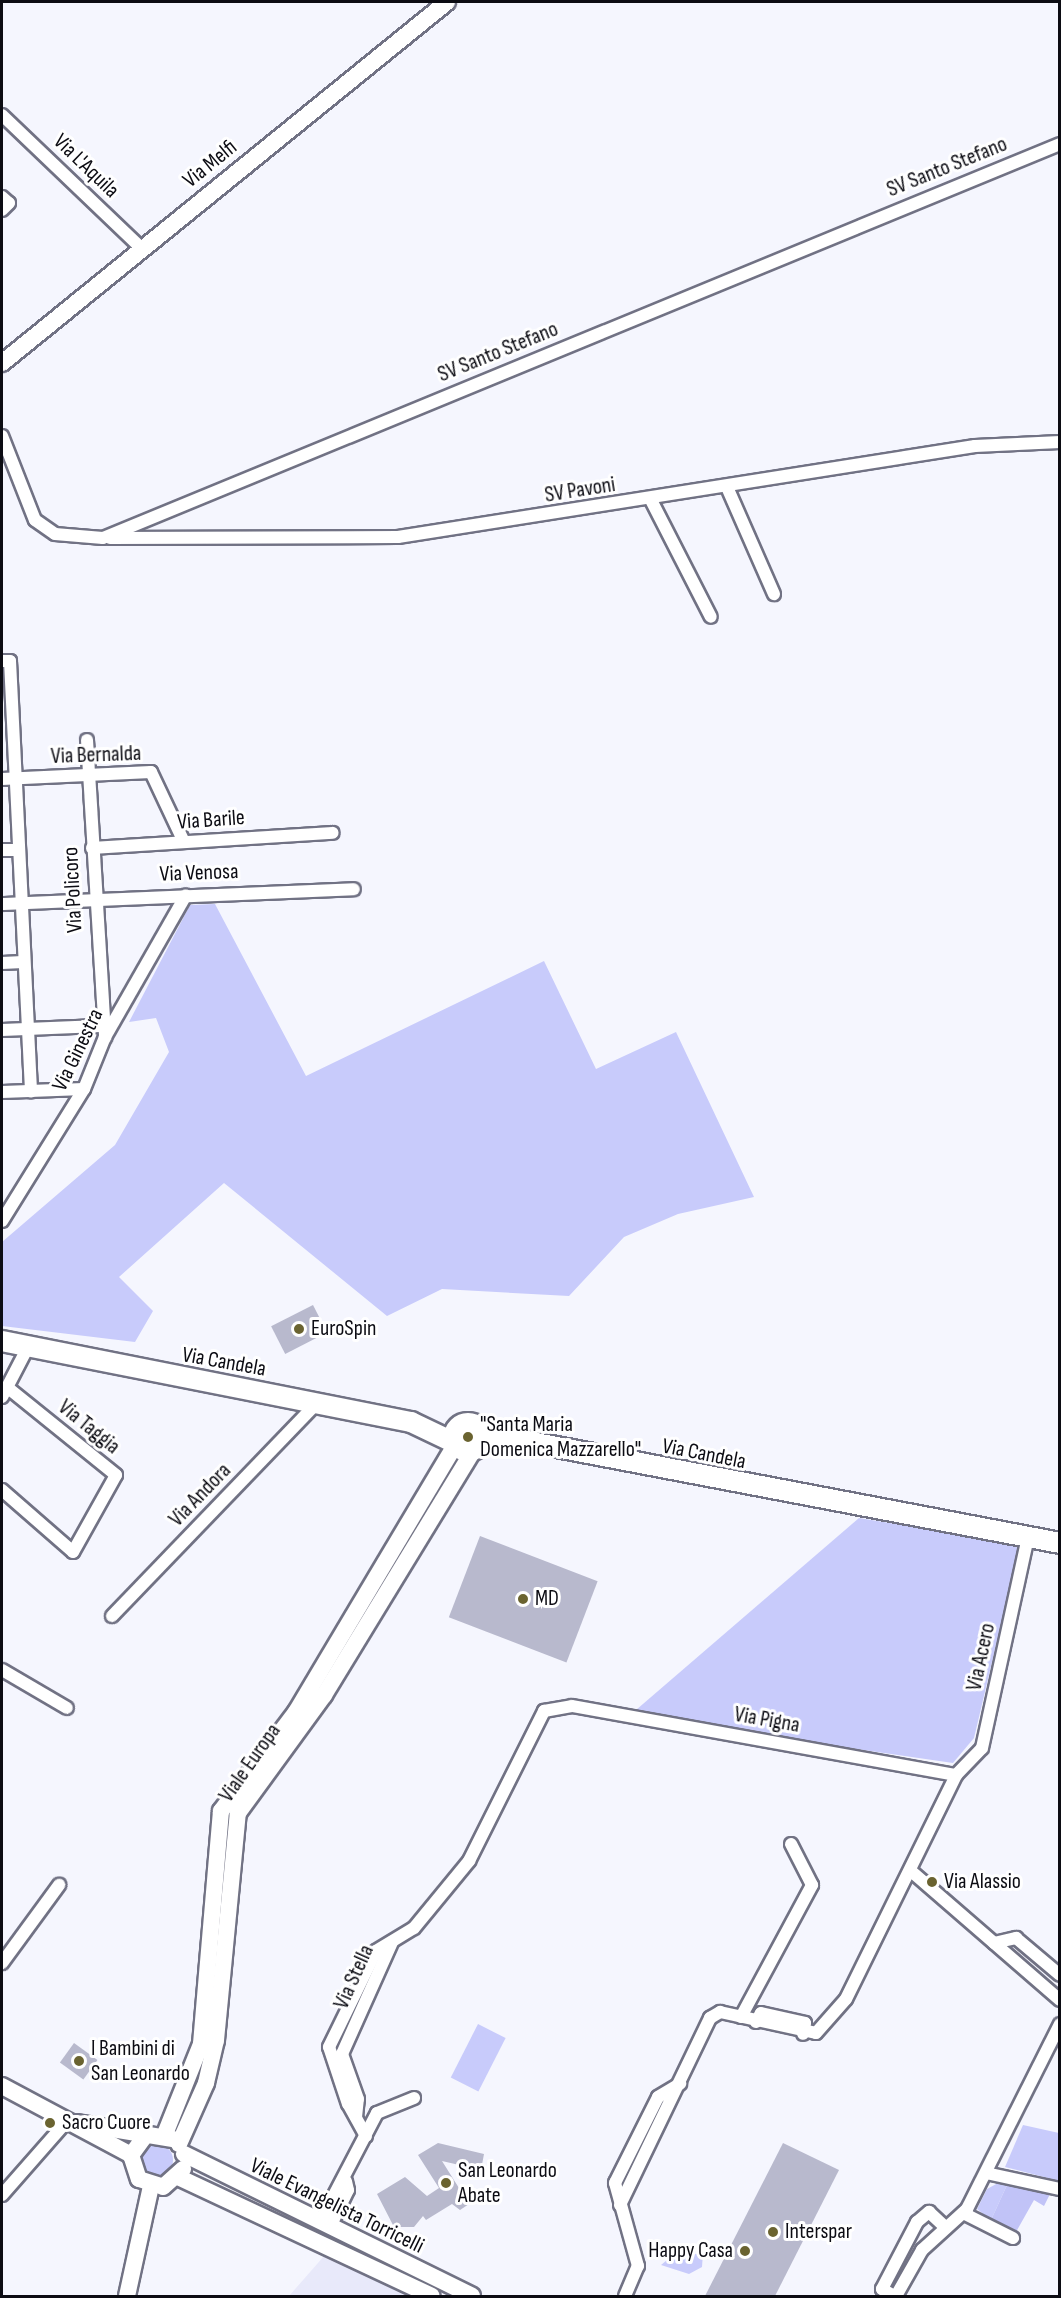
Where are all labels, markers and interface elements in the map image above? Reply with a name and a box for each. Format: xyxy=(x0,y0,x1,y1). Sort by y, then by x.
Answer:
street label: Via L'Aquila xyxy=(48,128,124,204)
street label: SV Santo Stefano xyxy=(883,131,1011,203)
street label: Via Melfi xyxy=(178,134,242,194)
street label: SV Santo Stefano xyxy=(434,316,562,388)
street label: SV Pavoni xyxy=(543,471,617,509)
street label: Via Bernalda xyxy=(50,740,142,770)
street label: Via Barile xyxy=(176,804,246,836)
street label: Via Policoro xyxy=(58,846,88,934)
street label: Via Venosa xyxy=(159,858,239,888)
street label: Via Ginestra xyxy=(47,1004,109,1096)
place label: EuroSpin xyxy=(311,1316,376,1342)
marker: EuroSpin xyxy=(292,1322,306,1336)
street label: Via Candela xyxy=(180,1342,268,1382)
street label: Via Taggia xyxy=(53,1394,125,1460)
place label: "Santa Maria Domenica Mazzarello" xyxy=(480,1411,641,1462)
marker: "Santa Maria Domenica Mazzarello" xyxy=(461,1430,475,1444)
street label: Via Candela xyxy=(660,1433,748,1475)
street label: Via Andora xyxy=(163,1458,237,1532)
place label: MD xyxy=(535,1586,559,1612)
marker: MD xyxy=(516,1592,530,1606)
street label: Via Acero xyxy=(961,1621,1001,1693)
street label: Via Pigna xyxy=(732,1701,802,1739)
street label: Viale Europa xyxy=(213,1719,287,1807)
place label: Via Alassio xyxy=(944,1869,1021,1895)
marker: Via Alassio xyxy=(925,1875,939,1889)
street label: Via Stella xyxy=(328,1941,380,2013)
place label: I Bambini di San Leonardo xyxy=(91,2035,190,2086)
marker: I Bambini di San Leonardo xyxy=(72,2054,86,2068)
place label: Sacro Cuore xyxy=(62,2110,151,2136)
marker: Sacro Cuore xyxy=(43,2116,57,2130)
street label: Viale Evangelista Torricelli xyxy=(246,2152,428,2260)
place label: San Leonardo Abate xyxy=(458,2157,557,2208)
marker: San Leonardo Abate xyxy=(439,2176,453,2190)
place label: Interspar xyxy=(785,2219,852,2245)
marker: Interspar xyxy=(766,2225,780,2239)
place label: Happy Casa xyxy=(648,2238,733,2264)
marker: Happy Casa xyxy=(738,2244,752,2258)

